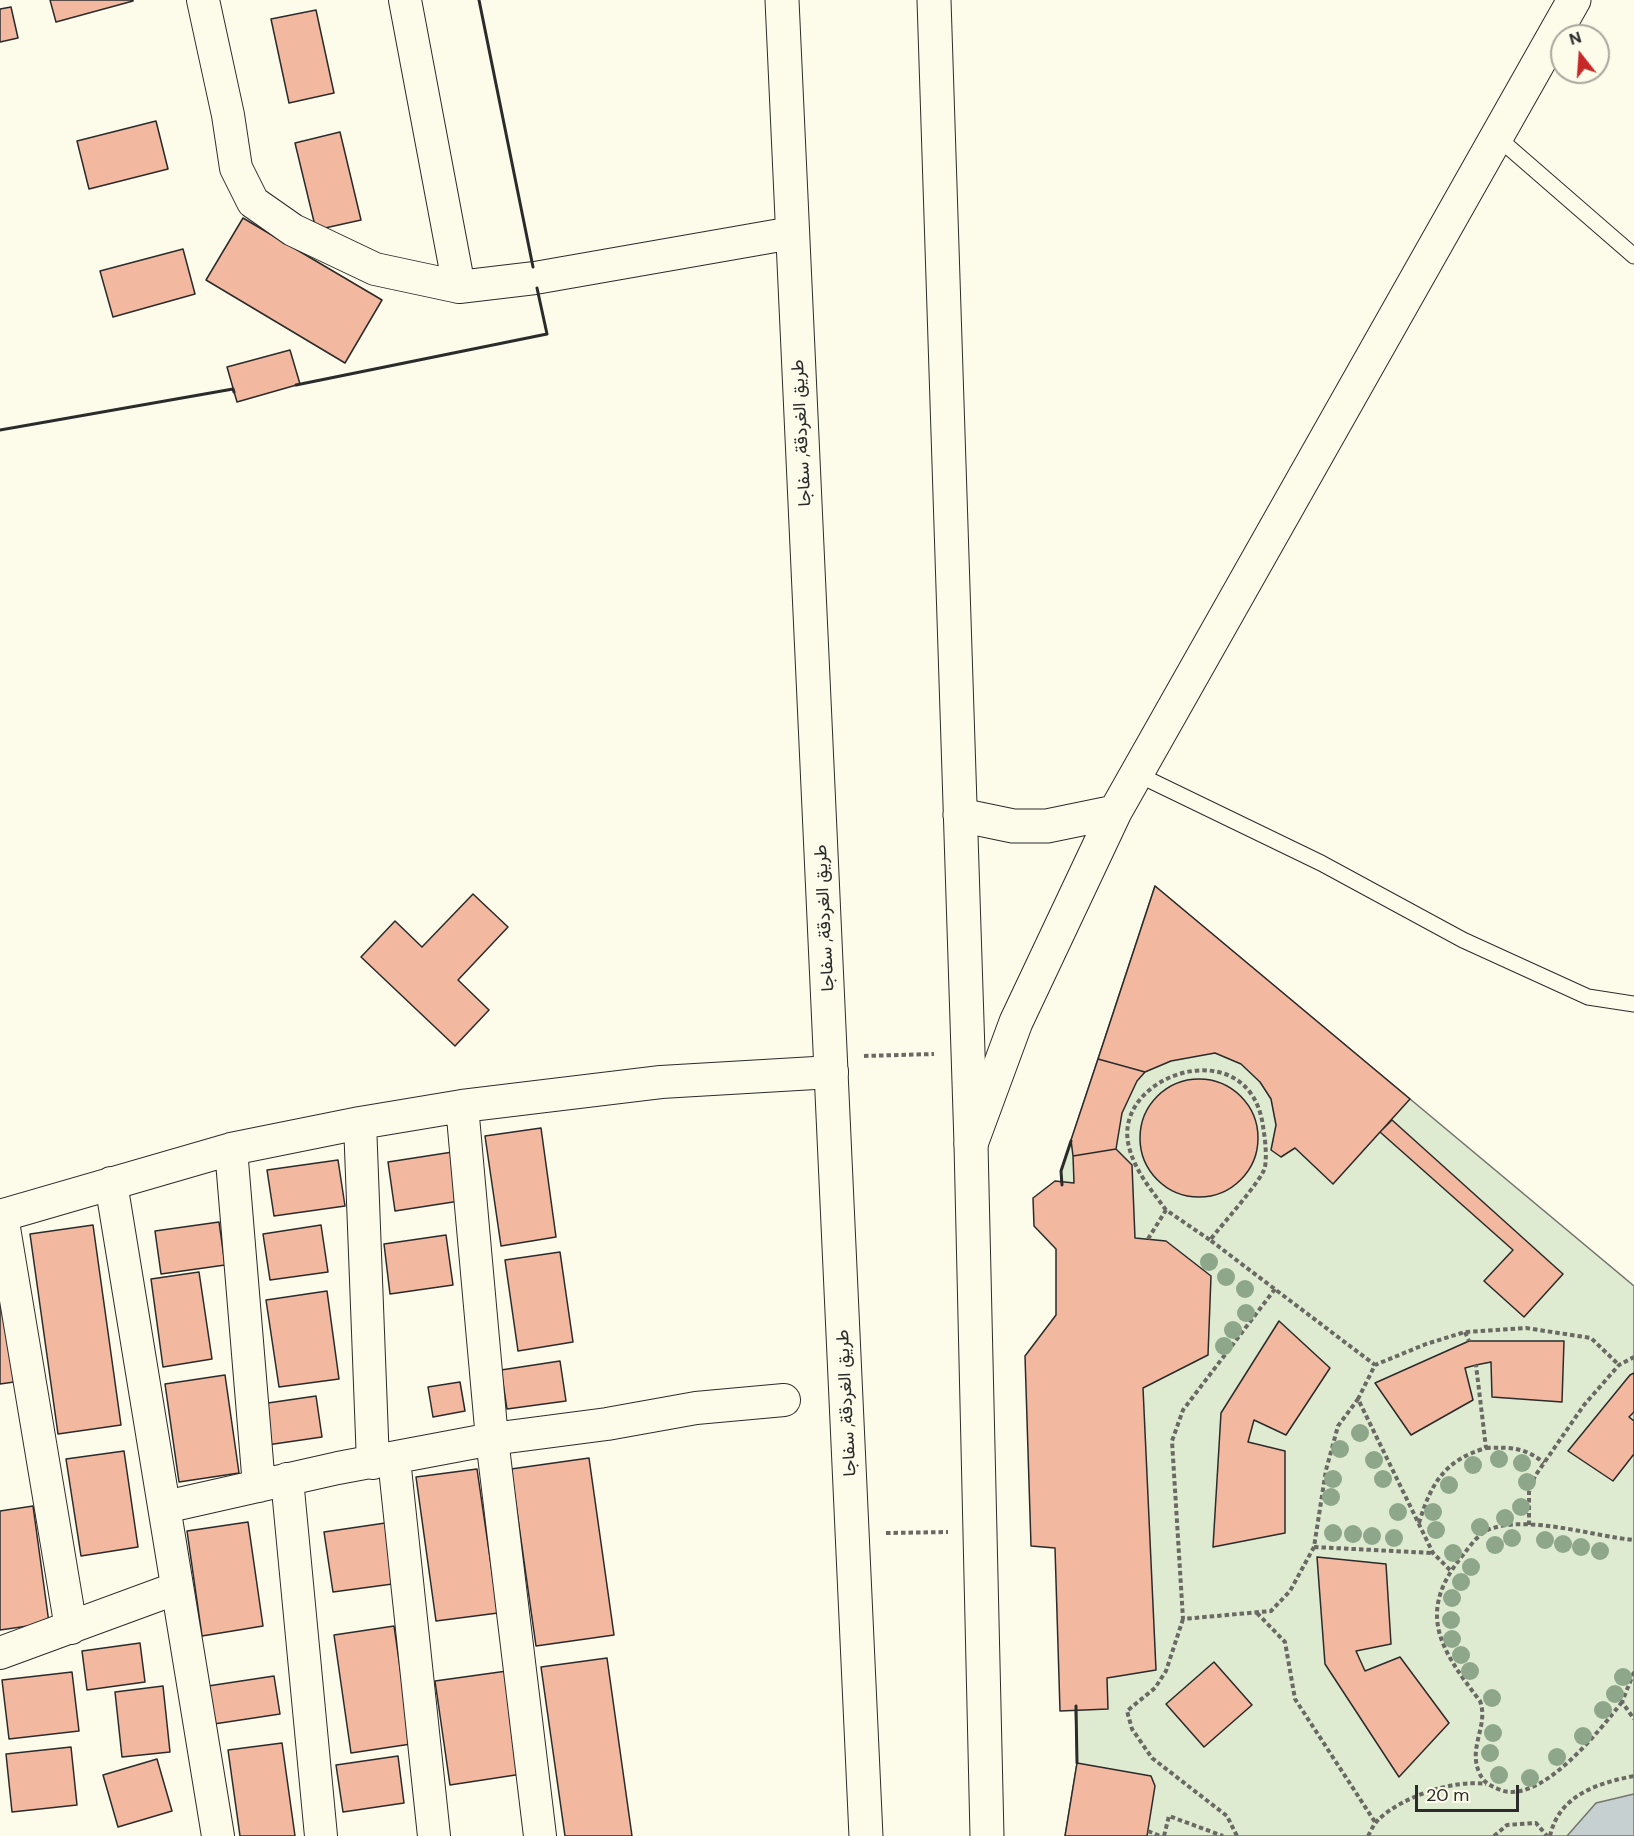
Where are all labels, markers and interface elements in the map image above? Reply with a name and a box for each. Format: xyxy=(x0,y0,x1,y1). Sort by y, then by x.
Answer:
north arrow xyxy=(1550,24,1610,84)
text: N xyxy=(1567,26,1584,50)
street label: طريق الغردقة, سفاجا xyxy=(787,359,817,507)
street label: طريق الغردقة, سفاجا xyxy=(810,844,840,992)
street label: طريق الغردقة, سفاجا xyxy=(832,1329,862,1477)
scale bar xyxy=(1418,1773,1522,1811)
text: 20 m xyxy=(1426,1783,1469,1807)

